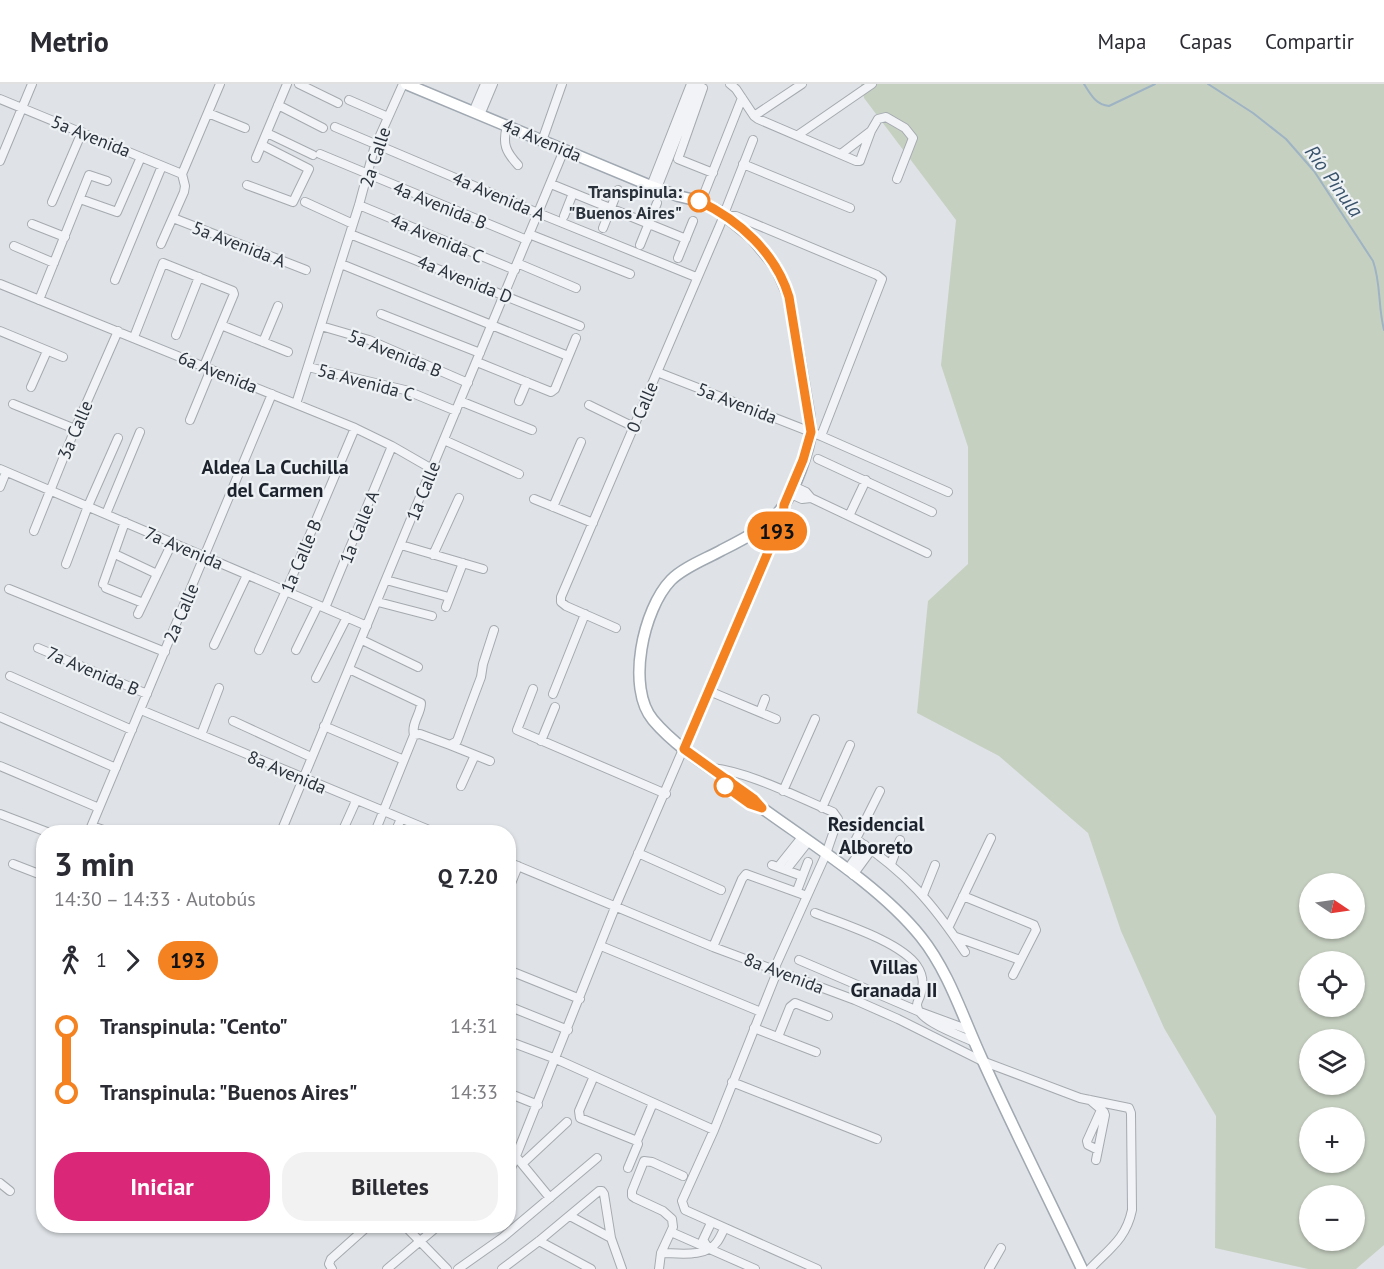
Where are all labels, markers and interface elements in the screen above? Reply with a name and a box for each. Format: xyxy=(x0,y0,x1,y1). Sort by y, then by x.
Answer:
text: Metrio xyxy=(30,23,109,60)
text: Mapa xyxy=(1098,28,1146,55)
text: Capas xyxy=(1179,28,1232,55)
text: Compartir xyxy=(1265,28,1354,55)
street label: 5a Avenida xyxy=(48,110,134,162)
street label: 4a Avenida xyxy=(499,113,585,167)
street label: 2a Calle xyxy=(354,124,396,190)
water label: Río Pinula xyxy=(1299,140,1369,222)
street label: 4a Avenida A xyxy=(449,166,549,226)
street label: 4a Avenida B xyxy=(390,176,490,234)
place label: Transpinula: "Buenos Aires" xyxy=(568,180,682,224)
marker: Transpinula: "Buenos Aires" xyxy=(688,190,710,212)
street label: 4a Avenida C xyxy=(387,208,487,268)
street label: 5a Avenida A xyxy=(189,216,290,273)
street label: 4a Avenida D xyxy=(414,250,516,308)
street label: 5a Avenida B xyxy=(345,324,445,382)
street label: 6a Avenida xyxy=(175,346,261,398)
street label: 5a Avenida C xyxy=(315,358,417,406)
street label: 5a Avenida xyxy=(694,377,780,429)
street label: 0 Calle xyxy=(621,378,663,436)
street label: 3a Calle xyxy=(52,397,98,463)
district label: Aldea La Cuchilla del Carmen xyxy=(201,454,349,503)
street label: 1a Calle xyxy=(401,458,445,524)
street label: 1a Calle A xyxy=(334,487,384,567)
line badge: 193 xyxy=(742,512,812,550)
street label: 1a Calle B xyxy=(275,516,327,596)
text: 193 xyxy=(759,518,795,545)
street label: 7a Avenida xyxy=(141,521,227,575)
street label: 2a Calle xyxy=(158,580,204,646)
street label: 7a Avenida B xyxy=(43,641,143,701)
street label: 8a Avenida xyxy=(244,745,330,799)
unlabelled marker xyxy=(714,775,736,797)
district label: Residencial Alboreto xyxy=(828,811,924,860)
text: 3 min xyxy=(54,842,135,885)
text: Q 7.20 xyxy=(438,862,498,890)
north arrow xyxy=(1299,873,1365,939)
map controls xyxy=(1299,873,1365,1251)
text: 14:30 – 14:33 · Autobús xyxy=(54,886,256,912)
icon: walk xyxy=(54,944,87,977)
icon: forward xyxy=(116,944,149,977)
text: 1 xyxy=(96,947,107,973)
text: 193 xyxy=(170,947,206,974)
street label: 8a Avenida xyxy=(741,947,827,999)
button: locate xyxy=(1299,951,1365,1017)
district label: Villas Granada II xyxy=(850,954,938,1003)
text: Transpinula: "Cento" xyxy=(100,1012,288,1040)
text: 14:31 xyxy=(450,1013,498,1039)
button: layers xyxy=(1299,1029,1365,1095)
text: Transpinula: "Buenos Aires" xyxy=(100,1078,358,1106)
text: 14:33 xyxy=(450,1079,498,1105)
button: + xyxy=(1299,1107,1365,1173)
button: Iniciar xyxy=(54,1152,270,1221)
button: Billetes xyxy=(282,1152,498,1221)
button: − xyxy=(1299,1185,1365,1251)

